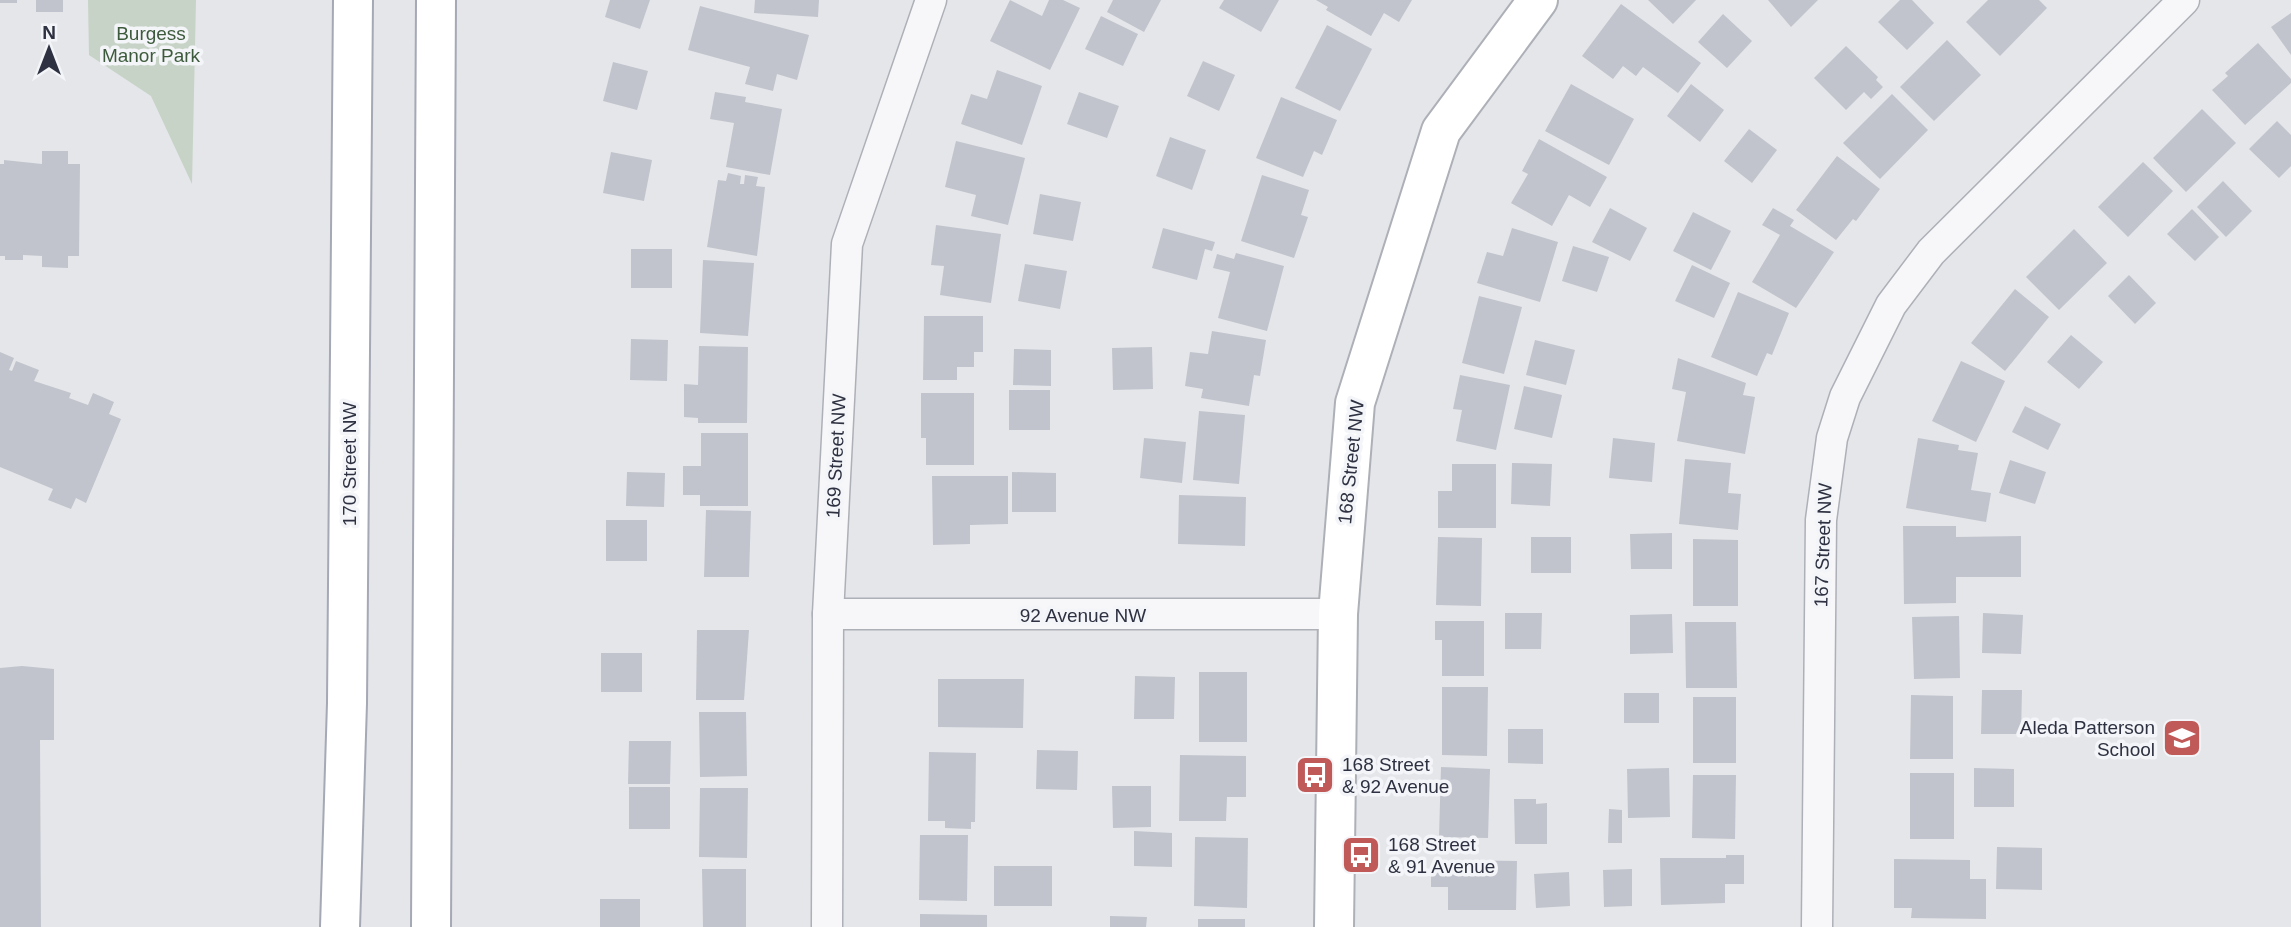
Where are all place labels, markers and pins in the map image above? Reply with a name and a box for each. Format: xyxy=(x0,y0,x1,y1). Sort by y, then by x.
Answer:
place label: Aleda Patterson School xyxy=(2020,717,2155,760)
school or university icon: Aleda Patterson School xyxy=(2161,717,2203,759)
bus stop icon: 168 Street & 92 Avenue xyxy=(1294,754,1336,796)
place label: 168 Street & 92 Avenue xyxy=(1342,754,1449,797)
bus stop icon: 168 Street & 91 Avenue xyxy=(1340,834,1382,876)
place label: 168 Street & 91 Avenue xyxy=(1388,834,1495,877)

